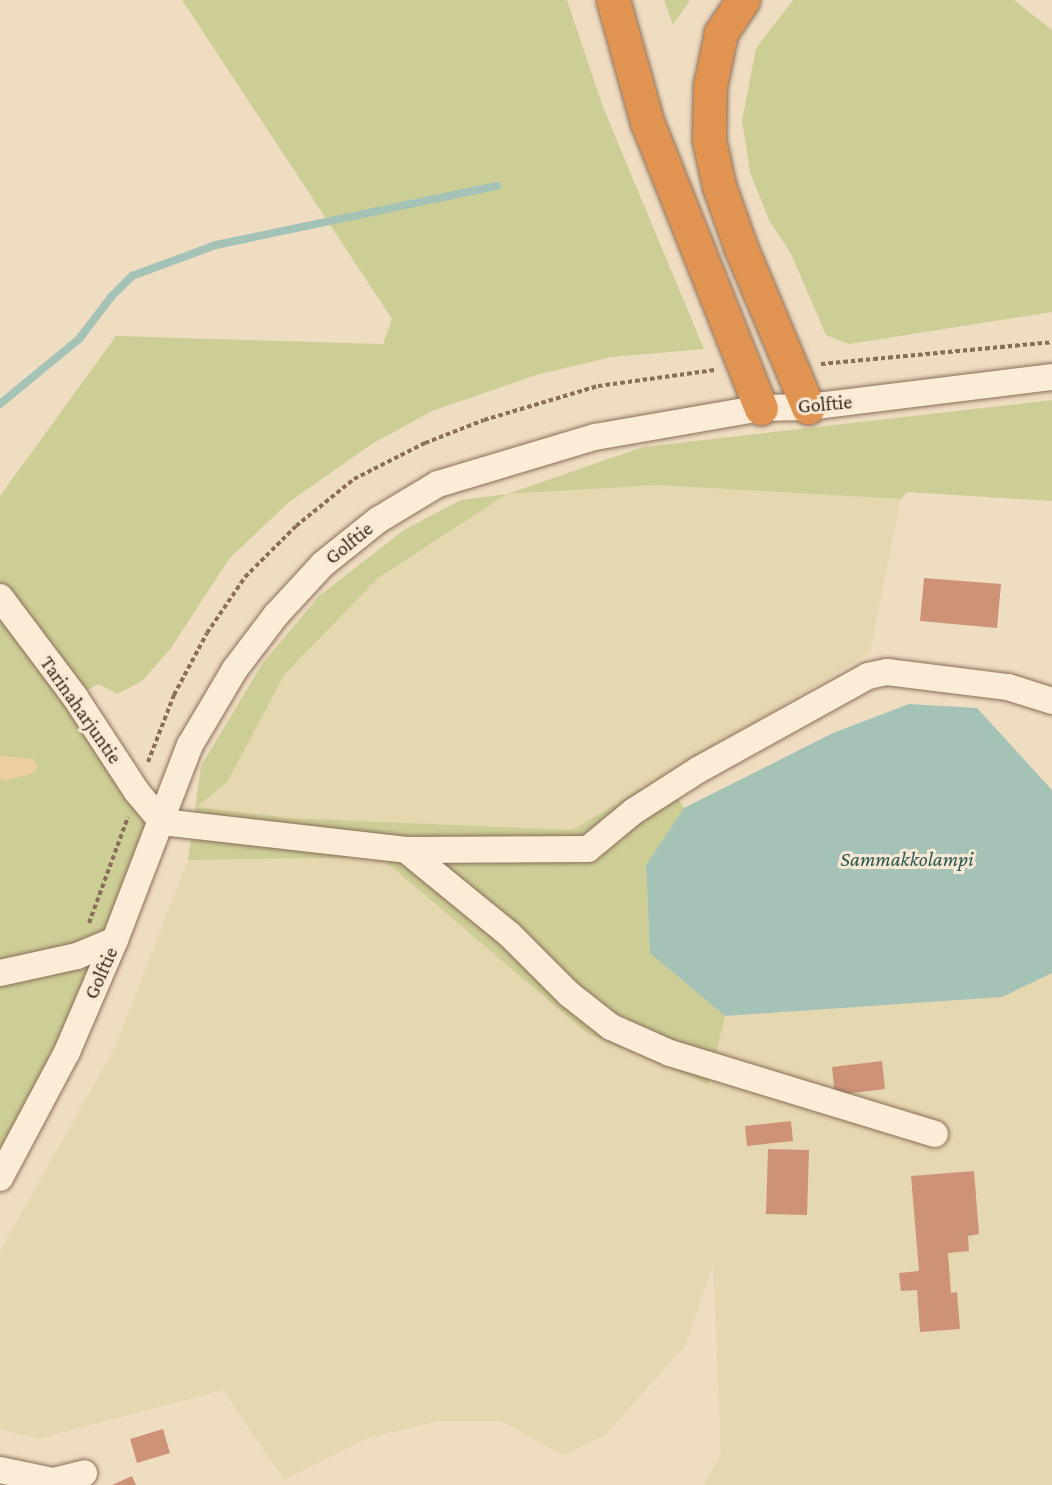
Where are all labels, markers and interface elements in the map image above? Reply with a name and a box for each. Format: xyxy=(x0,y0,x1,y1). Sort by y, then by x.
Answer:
street label: Golftie xyxy=(797,390,853,418)
street label: Golftie xyxy=(320,517,378,569)
street label: Tarinaharjuntie xyxy=(35,652,127,768)
water label: Sammakkolampi xyxy=(840,846,974,872)
street label: Golftie xyxy=(79,943,123,1003)

